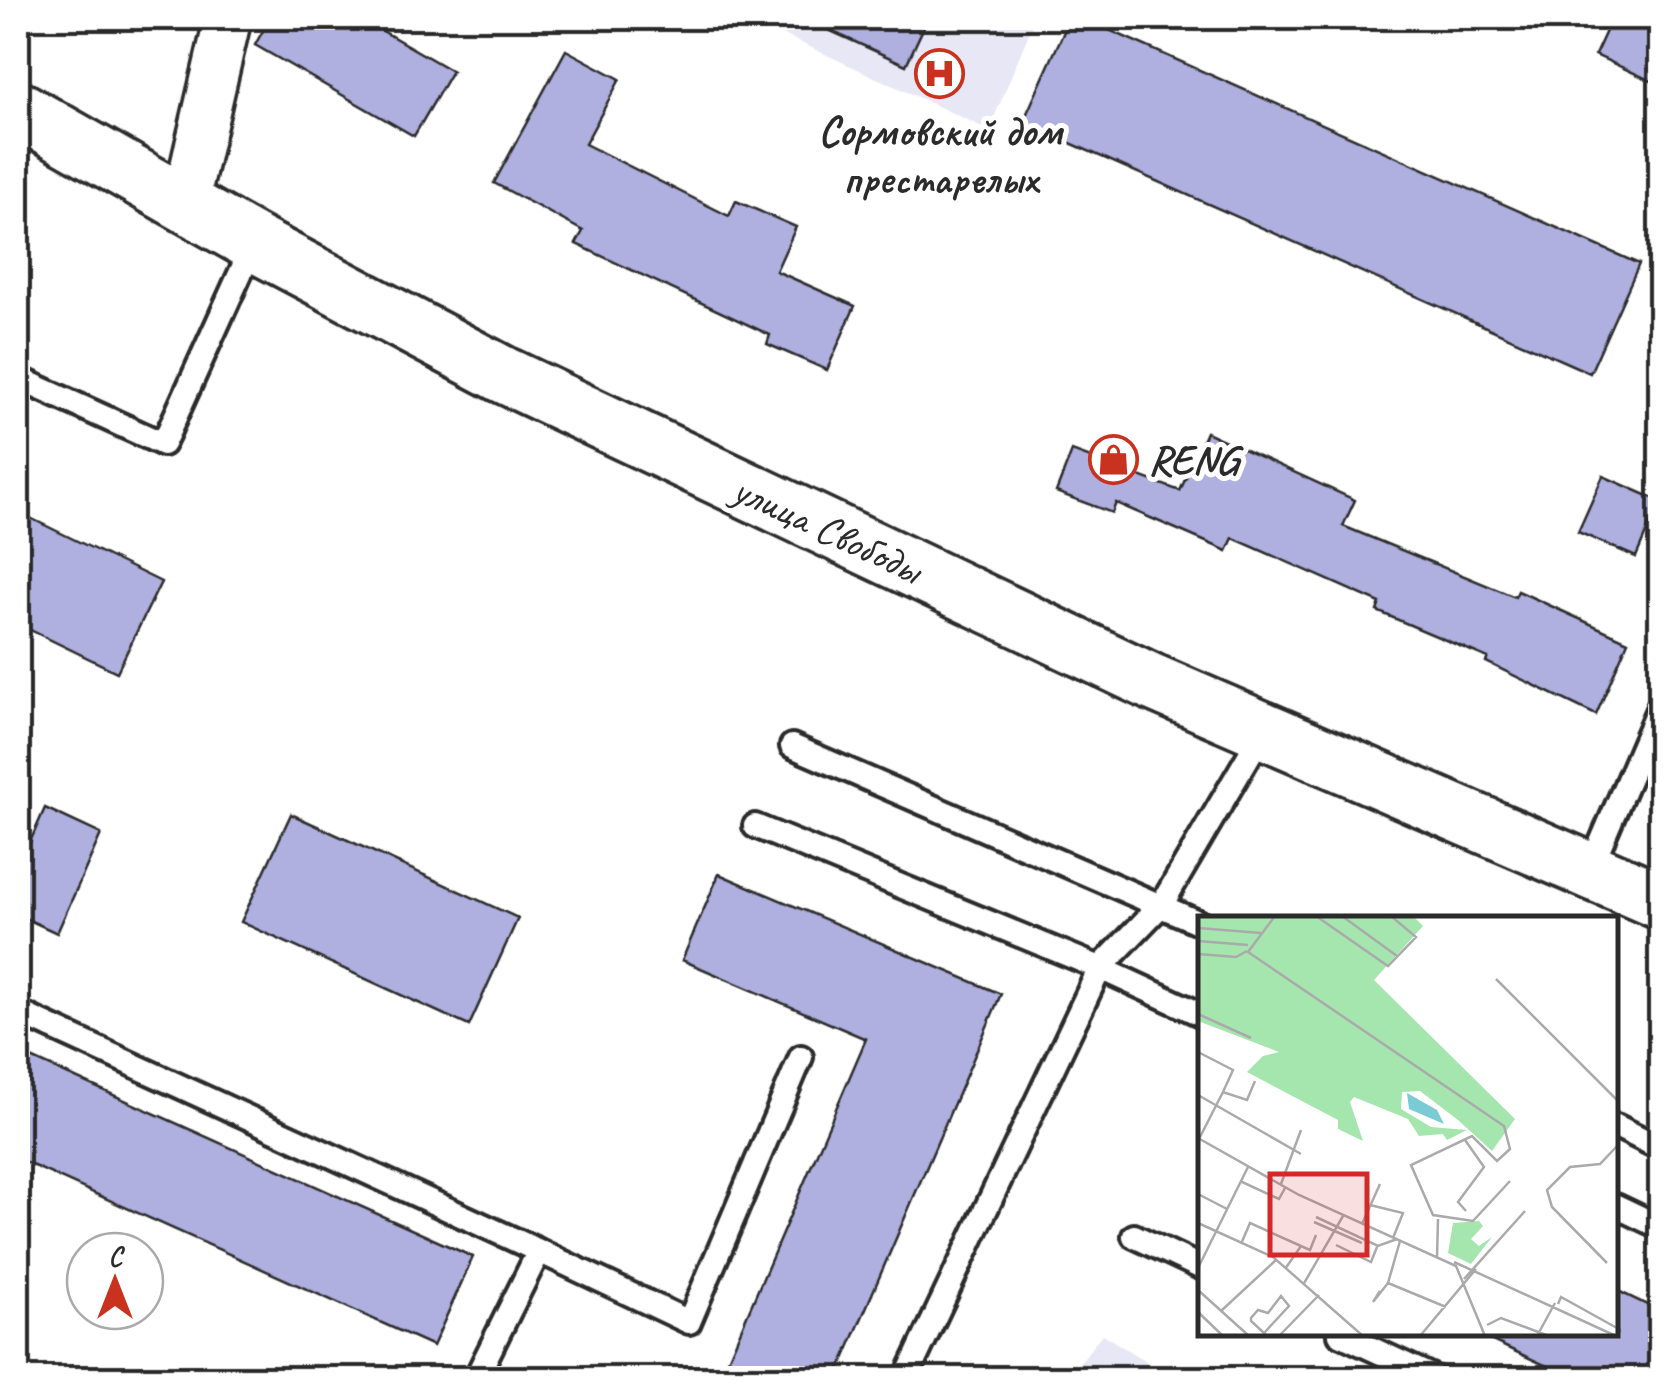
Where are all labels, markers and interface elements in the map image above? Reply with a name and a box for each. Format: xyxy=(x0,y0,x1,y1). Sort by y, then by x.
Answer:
hospital icon: Сормовский дом престарелых xyxy=(914,48,966,100)
place label: Сормовский дом престарелых xyxy=(818,105,1064,206)
shop icon: RENG xyxy=(1087,433,1139,485)
place label: RENG xyxy=(1148,434,1245,487)
street label: улица Свободы xyxy=(722,461,933,597)
inset map xyxy=(1198,916,1618,1336)
north arrow xyxy=(65,1231,165,1331)
text: С xyxy=(108,1239,125,1274)

